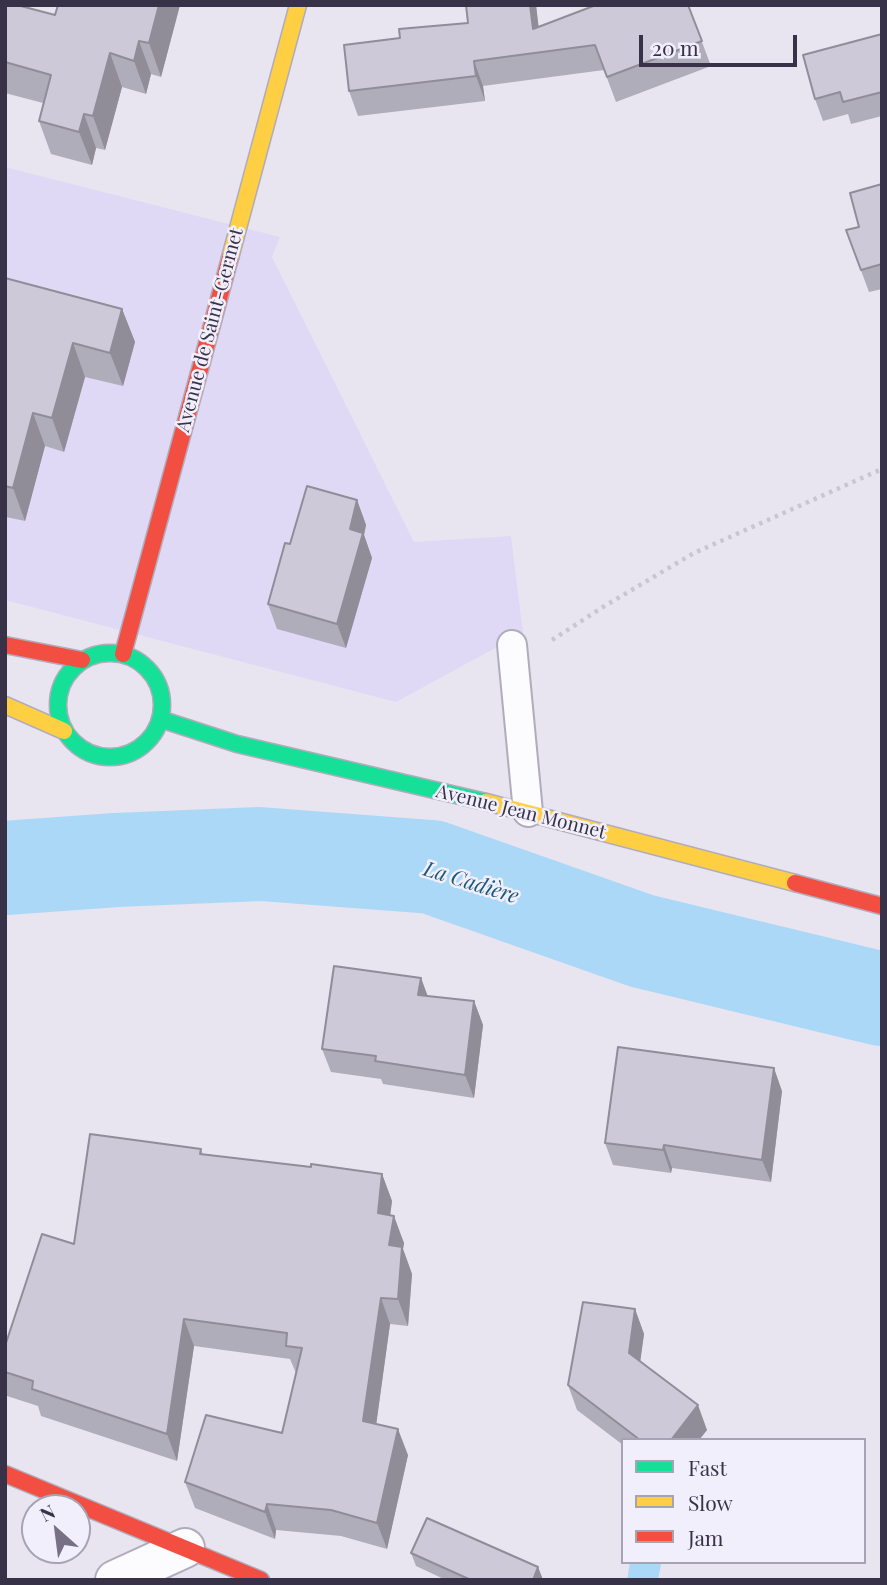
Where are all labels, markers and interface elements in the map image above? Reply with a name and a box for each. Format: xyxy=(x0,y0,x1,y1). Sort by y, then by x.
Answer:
scale bar xyxy=(642,21,800,65)
text: 20 m xyxy=(652,33,699,61)
street label: Avenue de Saint-Germet xyxy=(172,225,248,435)
street label: Avenue Jean Monnet xyxy=(434,780,608,844)
water label: La Cadière xyxy=(420,857,522,909)
legend xyxy=(621,1438,866,1564)
text: Fast xyxy=(688,1453,727,1481)
text: Slow xyxy=(688,1488,733,1516)
north arrow xyxy=(21,1494,91,1564)
text: N xyxy=(35,1498,59,1527)
text: Jam xyxy=(688,1523,724,1551)

